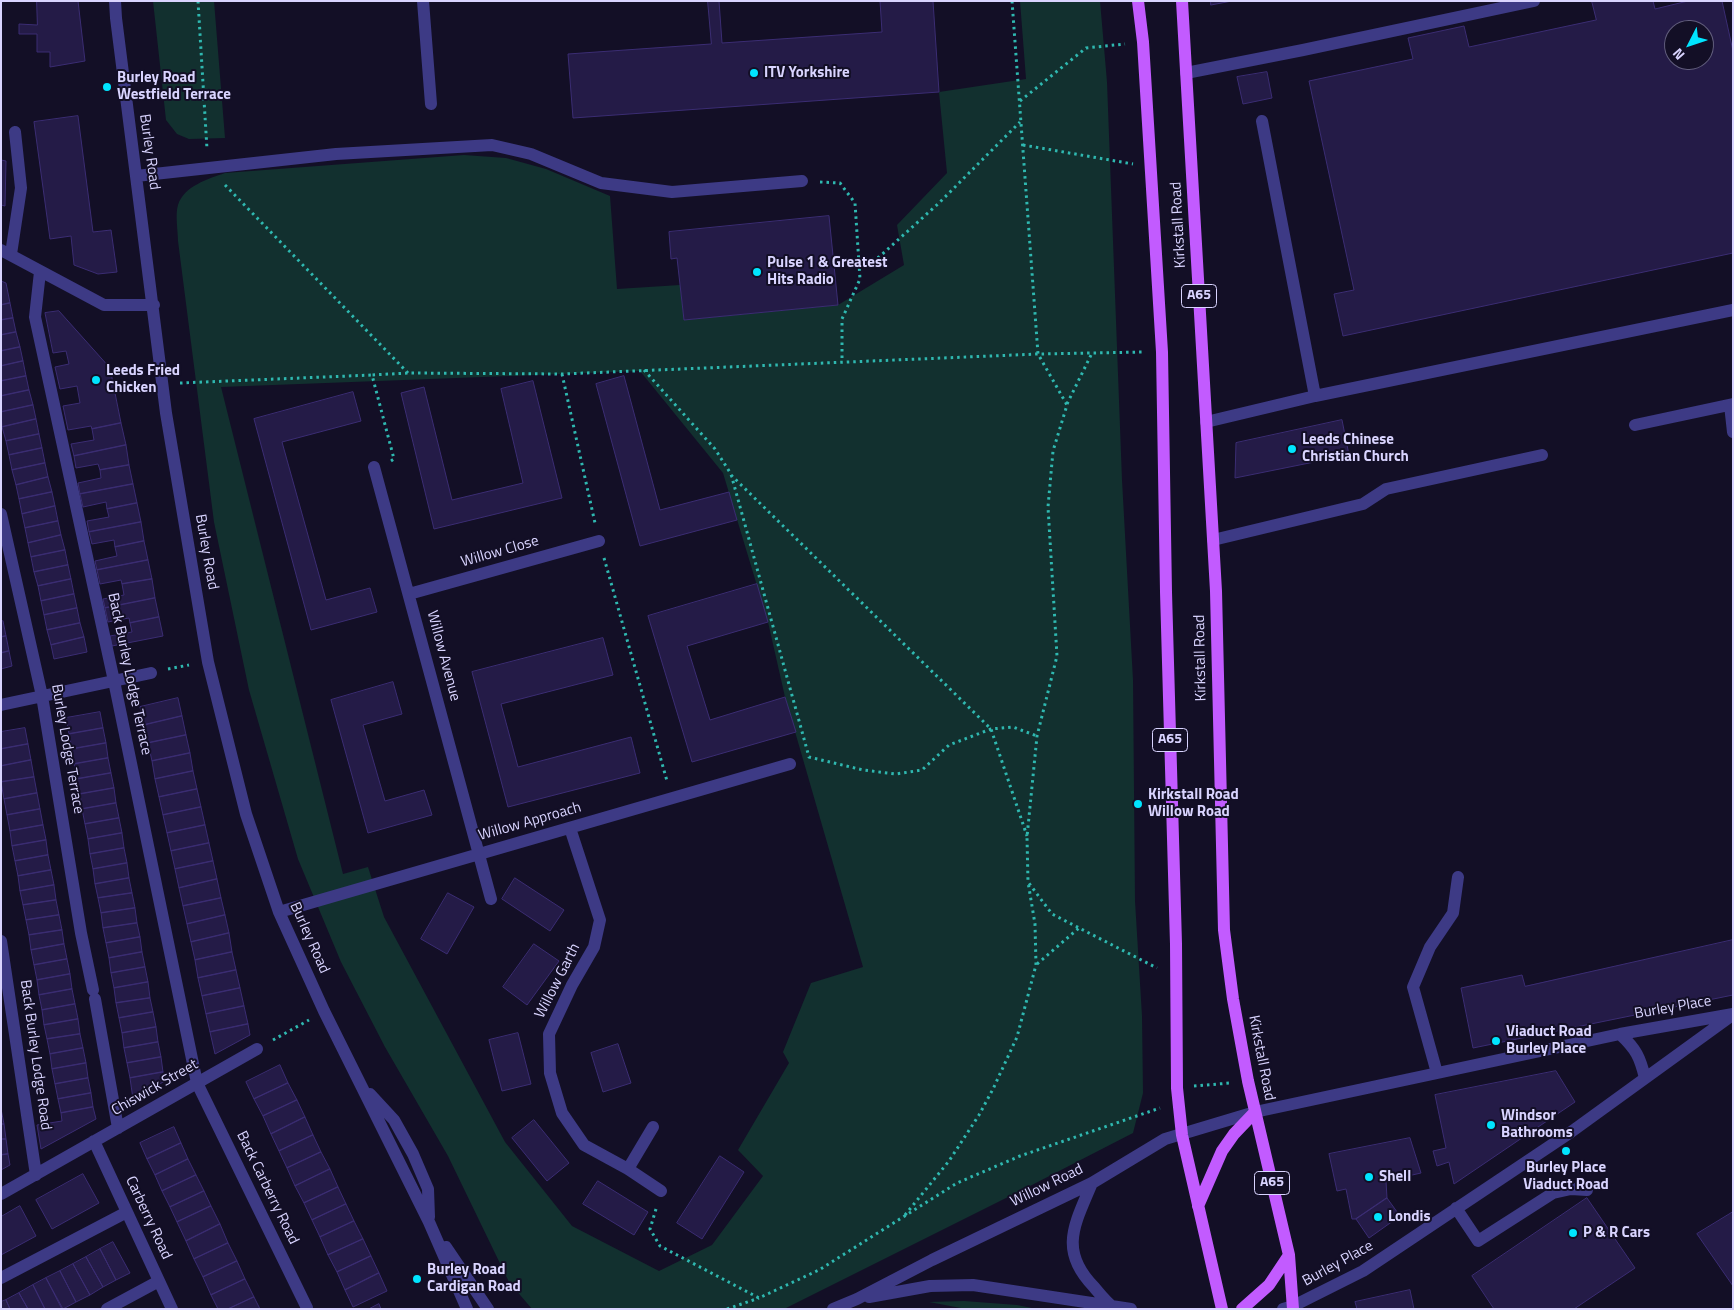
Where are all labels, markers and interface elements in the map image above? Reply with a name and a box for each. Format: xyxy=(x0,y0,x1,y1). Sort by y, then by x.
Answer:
north arrow xyxy=(1664,20,1714,70)
text: N xyxy=(1667,44,1689,65)
place label: ITV Yorkshire xyxy=(764,64,850,82)
marker: ITV Yorkshire xyxy=(748,67,760,79)
place label: Burley Road Westfield Terrace xyxy=(117,69,231,104)
marker: Burley Road Westfield Terrace xyxy=(101,81,113,93)
street label: Burley Road xyxy=(135,113,163,191)
street label: Kirkstall Road xyxy=(1168,181,1190,269)
place label: Pulse 1 & Greatest Hits Radio xyxy=(767,254,887,289)
marker: Pulse 1 & Greatest Hits Radio xyxy=(751,266,763,278)
road number: A65 xyxy=(1182,284,1216,308)
place label: Leeds Fried Chicken xyxy=(106,362,180,397)
marker: Leeds Fried Chicken xyxy=(90,374,102,386)
place label: Leeds Chinese Christian Church xyxy=(1302,431,1409,466)
marker: Leeds Chinese Christian Church xyxy=(1286,443,1298,455)
street label: Burley Road xyxy=(191,513,221,591)
street label: Willow Close xyxy=(459,532,541,572)
street label: Back Burley Lodge Terrace xyxy=(103,591,155,757)
street label: Willow Avenue xyxy=(422,609,464,703)
street label: Kirkstall Road xyxy=(1191,615,1211,701)
street label: Burley Lodge Terrace xyxy=(47,683,87,815)
road number: A65 xyxy=(1152,728,1188,752)
place label: Kirkstall Road Willow Road xyxy=(1148,786,1239,821)
marker: Kirkstall Road Willow Road xyxy=(1132,798,1144,810)
street label: Willow Approach xyxy=(477,799,583,845)
street label: Burley Road xyxy=(285,899,333,977)
street label: Willow Garth xyxy=(532,941,584,1021)
street label: Back Burley Lodge Road xyxy=(16,979,54,1131)
street label: Burley Place xyxy=(1633,992,1713,1024)
street label: Kirkstall Road xyxy=(1244,1014,1278,1102)
place label: Viaduct Road Burley Place xyxy=(1506,1023,1592,1058)
marker: Viaduct Road Burley Place xyxy=(1490,1035,1502,1047)
street label: Chiswick Street xyxy=(109,1056,201,1120)
place label: Windsor Bathrooms xyxy=(1501,1107,1573,1142)
marker: Windsor Bathrooms xyxy=(1485,1119,1497,1131)
street label: Back Carberry Road xyxy=(232,1129,302,1247)
marker: Burley Place Viaduct Road xyxy=(1560,1145,1572,1157)
place label: Burley Place Viaduct Road xyxy=(1523,1159,1609,1194)
street label: Willow Road xyxy=(1008,1161,1086,1211)
place label: Shell xyxy=(1379,1168,1411,1186)
marker: Shell xyxy=(1363,1171,1375,1183)
road number: A65 xyxy=(1254,1172,1290,1194)
street label: Carberry Road xyxy=(121,1174,175,1262)
place label: Londis xyxy=(1388,1208,1431,1226)
marker: Londis xyxy=(1372,1211,1384,1223)
place label: P & R Cars xyxy=(1583,1224,1650,1242)
marker: P & R Cars xyxy=(1567,1227,1579,1239)
street label: Burley Place xyxy=(1300,1237,1376,1291)
place label: Burley Road Cardigan Road xyxy=(427,1261,521,1296)
marker: Burley Road Cardigan Road xyxy=(411,1273,423,1285)

